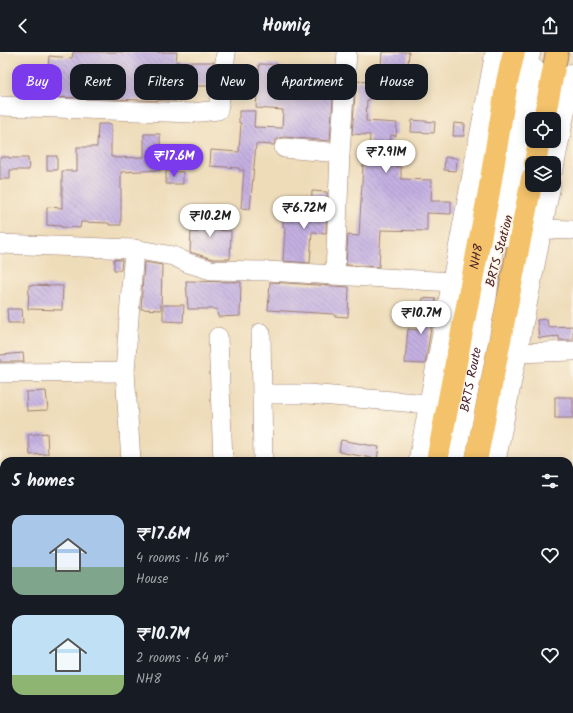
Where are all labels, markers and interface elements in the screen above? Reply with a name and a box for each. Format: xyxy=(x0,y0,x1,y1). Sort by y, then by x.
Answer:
text: Homiq xyxy=(262,12,311,41)
icon: back xyxy=(12,15,34,37)
icon: share xyxy=(539,15,561,37)
chip: Buy xyxy=(12,64,62,100)
chip: Rent xyxy=(70,64,126,100)
chip: Filters xyxy=(134,64,198,100)
chip: New xyxy=(206,64,259,100)
chip: Apartment xyxy=(267,64,357,100)
chip: House xyxy=(365,64,428,100)
map controls xyxy=(525,112,561,192)
button: locate xyxy=(525,112,561,148)
pin: ₹7.91M xyxy=(353,140,419,174)
text: ₹7.91M xyxy=(366,142,406,163)
pin: ₹17.6M xyxy=(141,144,207,178)
text: ₹17.6M xyxy=(153,146,195,167)
button: layers xyxy=(525,156,561,192)
pin: ₹6.72M xyxy=(271,196,337,230)
text: ₹6.72M xyxy=(282,198,326,219)
pin: ₹10.2M xyxy=(177,204,243,238)
text: ₹10.2M xyxy=(189,206,231,227)
street label: BRTS Station xyxy=(480,213,520,289)
street label: NH8 xyxy=(464,242,489,271)
pin: ₹10.7M xyxy=(388,301,454,335)
text: ₹10.7M xyxy=(401,303,441,324)
street label: BRTS Route xyxy=(454,345,488,414)
text: 5 homes xyxy=(12,468,75,495)
icon: filters xyxy=(539,470,561,492)
text: ₹17.6M xyxy=(136,521,190,548)
icon: home xyxy=(44,531,92,579)
icon: heart xyxy=(539,544,561,566)
text: 4 rooms · 116 m² xyxy=(136,548,229,569)
text: House xyxy=(136,569,168,590)
text: ₹10.7M xyxy=(136,621,190,648)
icon: home xyxy=(44,631,92,679)
icon: heart xyxy=(539,644,561,666)
text: 2 rooms · 64 m² xyxy=(136,648,228,669)
text: NH8 xyxy=(136,669,161,690)

